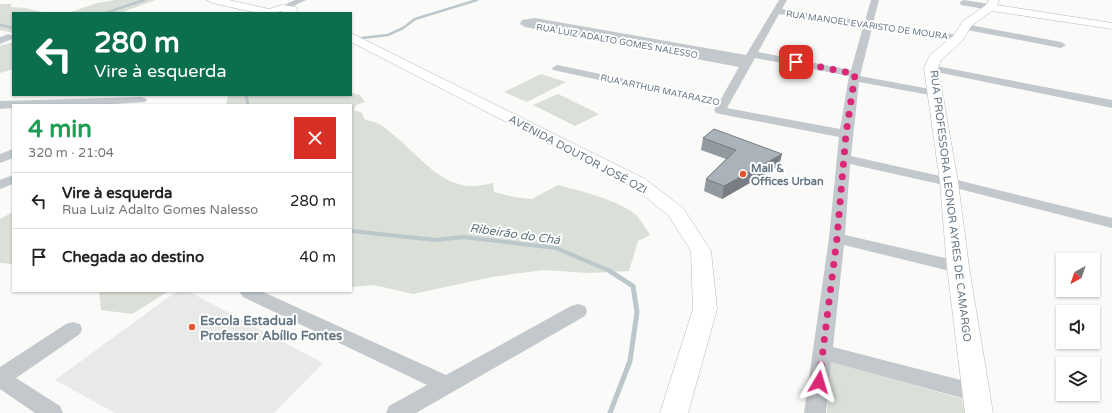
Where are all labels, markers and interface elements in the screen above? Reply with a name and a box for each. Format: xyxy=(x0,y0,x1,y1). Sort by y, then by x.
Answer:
street label: RUA MANOEL EVARISTO DE MOURA xyxy=(785,9,949,42)
street label: RUA LUIZ ADALTO GOMES NALESSO xyxy=(535,22,699,61)
text: 280 m xyxy=(94,26,180,60)
icon: left xyxy=(28,28,80,80)
pin xyxy=(779,45,813,79)
icon: arrive xyxy=(785,51,807,73)
text: Vire à esquerda xyxy=(94,60,227,82)
street label: RUA PROFESSORA LEONOR AYRES DE CAMARGO xyxy=(927,69,974,343)
street label: RUA ARTHUR MATARAZZO xyxy=(599,72,720,108)
street label: AVENIDA DOUTOR JOSÉ OZI xyxy=(506,111,650,197)
text: 4 min xyxy=(28,115,92,144)
button: close xyxy=(294,117,336,159)
text: 320 m · 21:04 xyxy=(28,145,114,161)
place label: Mall & Offices Urban xyxy=(751,162,824,188)
marker: Mall & Offices Urban xyxy=(738,169,748,179)
text: Vire à esquerda xyxy=(62,184,172,202)
icon: left xyxy=(28,190,50,212)
text: 280 m xyxy=(290,192,336,210)
text: Rua Luiz Adalto Gomes Nalesso xyxy=(62,202,258,218)
water label: Ribeirão do Chá xyxy=(469,221,561,247)
icon: arrive xyxy=(28,246,50,268)
text: Chegada ao destino xyxy=(62,248,204,266)
text: 40 m xyxy=(299,248,336,266)
north arrow xyxy=(1056,253,1100,297)
map controls xyxy=(1056,253,1100,401)
button: sound xyxy=(1056,305,1100,349)
place label: Escola Estadual Professor Abílio Fontes xyxy=(200,313,342,344)
marker: Escola Estadual Professor Abílio Fontes xyxy=(187,322,197,332)
button: layers xyxy=(1056,357,1100,401)
position arrow xyxy=(798,361,840,403)

